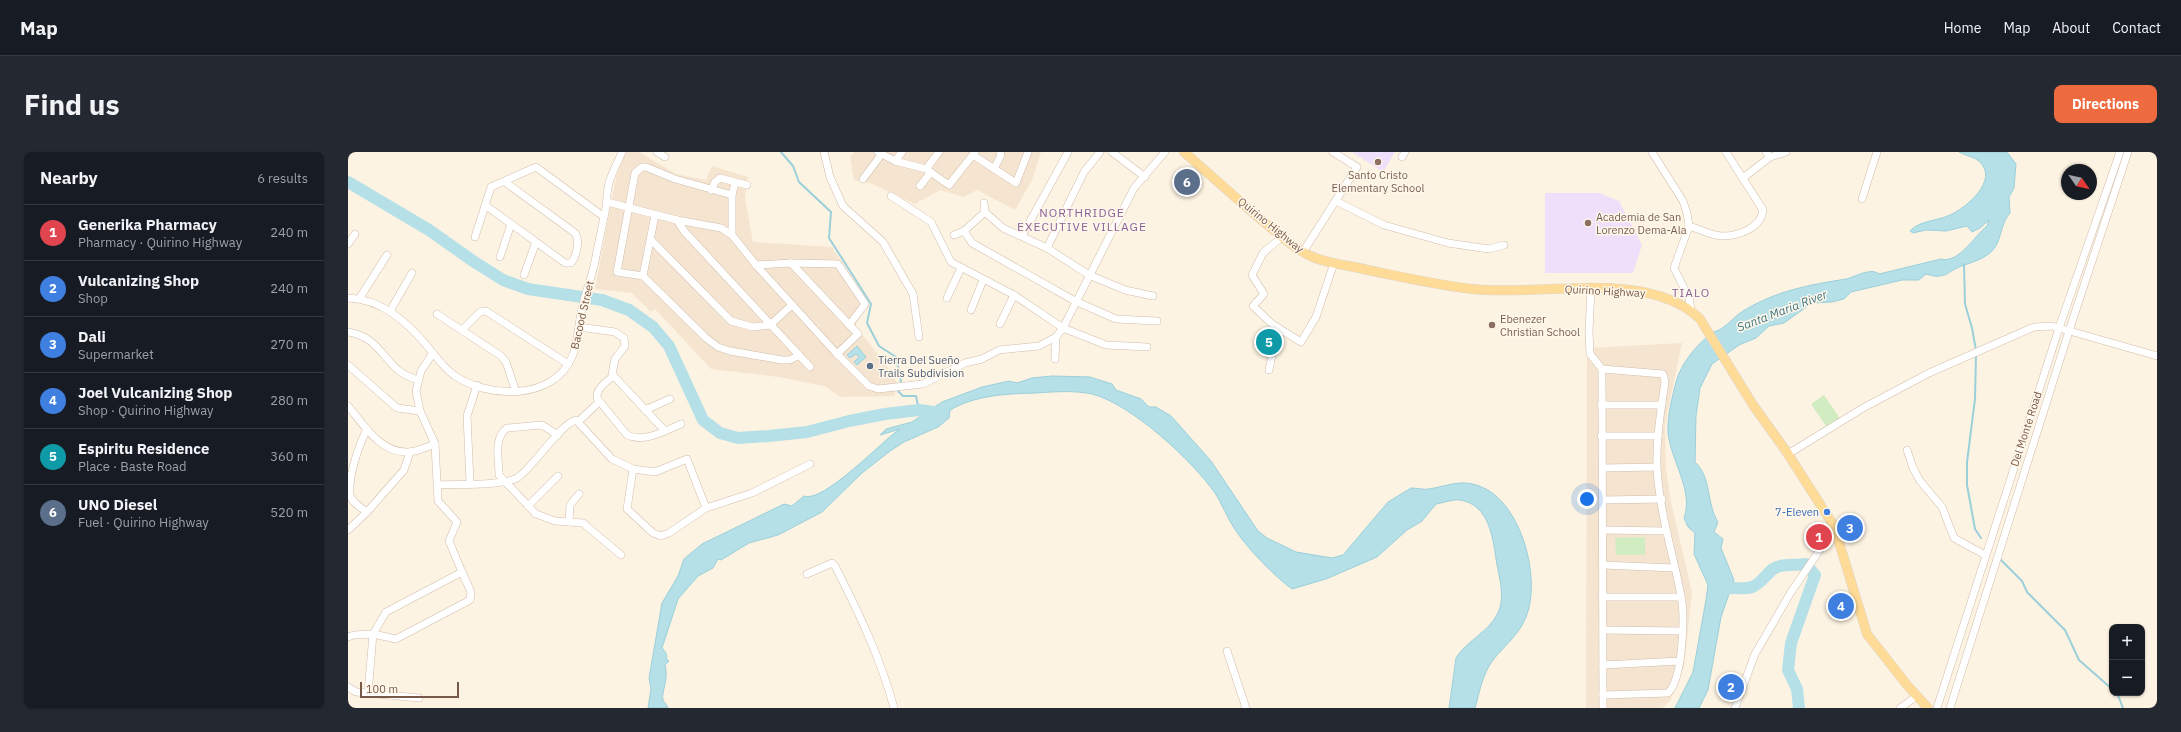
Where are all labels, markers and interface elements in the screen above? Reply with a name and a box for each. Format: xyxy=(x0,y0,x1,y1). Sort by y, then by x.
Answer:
text: Map xyxy=(20,16,58,40)
text: Home xyxy=(1944,19,1981,37)
text: Map xyxy=(2003,19,2030,37)
text: About xyxy=(2052,19,2090,37)
text: Contact xyxy=(2112,19,2161,37)
button: Directions xyxy=(2054,85,2157,123)
text: Find us xyxy=(24,86,120,123)
marker: Santo Cristo Elementary School xyxy=(1373,157,1383,167)
north arrow xyxy=(2061,164,2097,200)
text: Nearby xyxy=(40,167,98,189)
pin: 6 xyxy=(1174,167,1200,197)
place label: Santo Cristo Elementary School xyxy=(1332,168,1424,195)
text: 6 results xyxy=(257,170,308,187)
street label: Quirino Highway xyxy=(1235,194,1307,256)
district label: NORTHRIDGE EXECUTIVE VILLAGE xyxy=(1017,205,1147,234)
place label: Academia de San Lorenzo Dema-Ala xyxy=(1596,210,1687,237)
text: Generika Pharmacy xyxy=(78,215,217,234)
marker: Academia de San Lorenzo Dema-Ala xyxy=(1583,218,1593,228)
text: 1 xyxy=(49,224,57,241)
text: 240 m xyxy=(270,224,308,241)
text: Pharmacy · Quirino Highway xyxy=(78,234,242,251)
text: Vulcanizing Shop xyxy=(78,271,199,290)
street label: Bacood Street xyxy=(567,279,597,351)
text: 2 xyxy=(49,280,57,297)
text: 240 m xyxy=(270,280,308,297)
street label: Quirino Highway xyxy=(1564,282,1646,300)
district label: TIALO xyxy=(1672,285,1710,300)
water label: Santa Maria River xyxy=(1735,286,1829,335)
text: Shop xyxy=(78,290,108,307)
place label: Ebenezer Christian School xyxy=(1500,312,1580,339)
marker: Ebenezer Christian School xyxy=(1487,320,1497,330)
text: Dali xyxy=(78,327,106,346)
pin: 5 xyxy=(1256,327,1282,357)
text: 3 xyxy=(49,336,57,353)
text: 270 m xyxy=(270,336,308,353)
text: Supermarket xyxy=(78,346,154,363)
place label: Tierra Del Sueño Trails Subdivision xyxy=(878,353,964,380)
marker: Tierra Del Sueño Trails Subdivision xyxy=(865,361,875,371)
text: Joel Vulcanizing Shop xyxy=(78,383,232,402)
street label: Del Monte Road xyxy=(2007,390,2045,468)
text: 4 xyxy=(49,392,57,409)
text: 280 m xyxy=(270,392,308,409)
text: Shop · Quirino Highway xyxy=(78,402,214,419)
text: Espiritu Residence xyxy=(78,439,209,458)
text: 5 xyxy=(49,448,57,465)
text: 360 m xyxy=(270,448,308,465)
text: Place · Baste Road xyxy=(78,458,187,475)
your location xyxy=(1577,489,1597,509)
text: UNO Diesel xyxy=(78,495,157,514)
text: 6 xyxy=(49,504,57,521)
text: 520 m xyxy=(270,504,308,521)
place label: 7-Eleven xyxy=(1775,505,1819,519)
marker: 7-Eleven xyxy=(1822,507,1832,517)
pin: 3 xyxy=(1837,513,1863,543)
text: Fuel · Quirino Highway xyxy=(78,514,209,531)
pin: 1 xyxy=(1806,522,1832,552)
pin: 4 xyxy=(1828,591,1854,621)
map controls xyxy=(2109,624,2145,696)
button: + xyxy=(2109,624,2145,660)
button: − xyxy=(2109,660,2145,696)
pin: 2 xyxy=(1718,672,1744,702)
scale bar xyxy=(360,680,459,699)
text: 100 m xyxy=(366,682,398,696)

